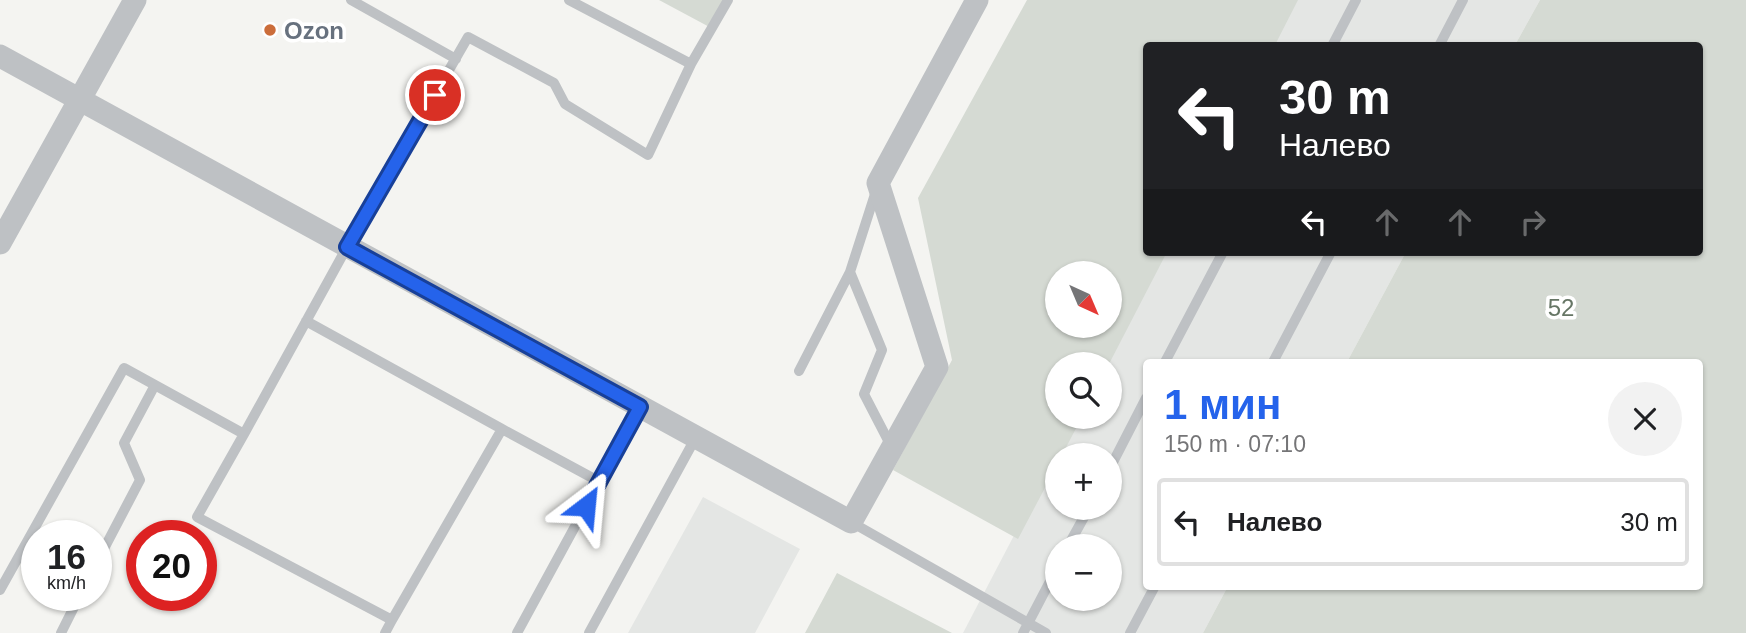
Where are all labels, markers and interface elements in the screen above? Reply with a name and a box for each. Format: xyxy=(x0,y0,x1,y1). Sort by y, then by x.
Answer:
place label: Ozon xyxy=(284,17,344,44)
marker: Ozon xyxy=(262,22,278,38)
pin xyxy=(405,65,465,125)
icon: left xyxy=(1164,70,1255,161)
text: 30 m xyxy=(1279,70,1391,124)
icon: arrive xyxy=(416,76,454,114)
text: Налево xyxy=(1279,127,1391,163)
icon: left xyxy=(1295,203,1333,241)
icon: ahead xyxy=(1368,203,1406,241)
icon: ahead xyxy=(1441,203,1479,241)
icon: right xyxy=(1514,203,1552,241)
north arrow xyxy=(1045,261,1122,338)
map controls xyxy=(1045,261,1122,611)
park label: 52 xyxy=(1548,294,1574,321)
button: search xyxy=(1045,352,1122,429)
text: 1 мин xyxy=(1164,381,1281,428)
button: close xyxy=(1608,382,1682,456)
text: 150 m · 07:10 xyxy=(1164,431,1306,457)
button: + xyxy=(1045,443,1122,520)
position arrow xyxy=(549,469,623,543)
icon: left xyxy=(1168,503,1206,541)
text: Налево xyxy=(1227,507,1322,537)
text: 30 m xyxy=(1620,507,1678,537)
speed limit sign: 20 xyxy=(126,520,217,611)
button: − xyxy=(1045,534,1122,611)
text: 16 xyxy=(47,537,86,576)
text: km/h xyxy=(47,573,86,593)

